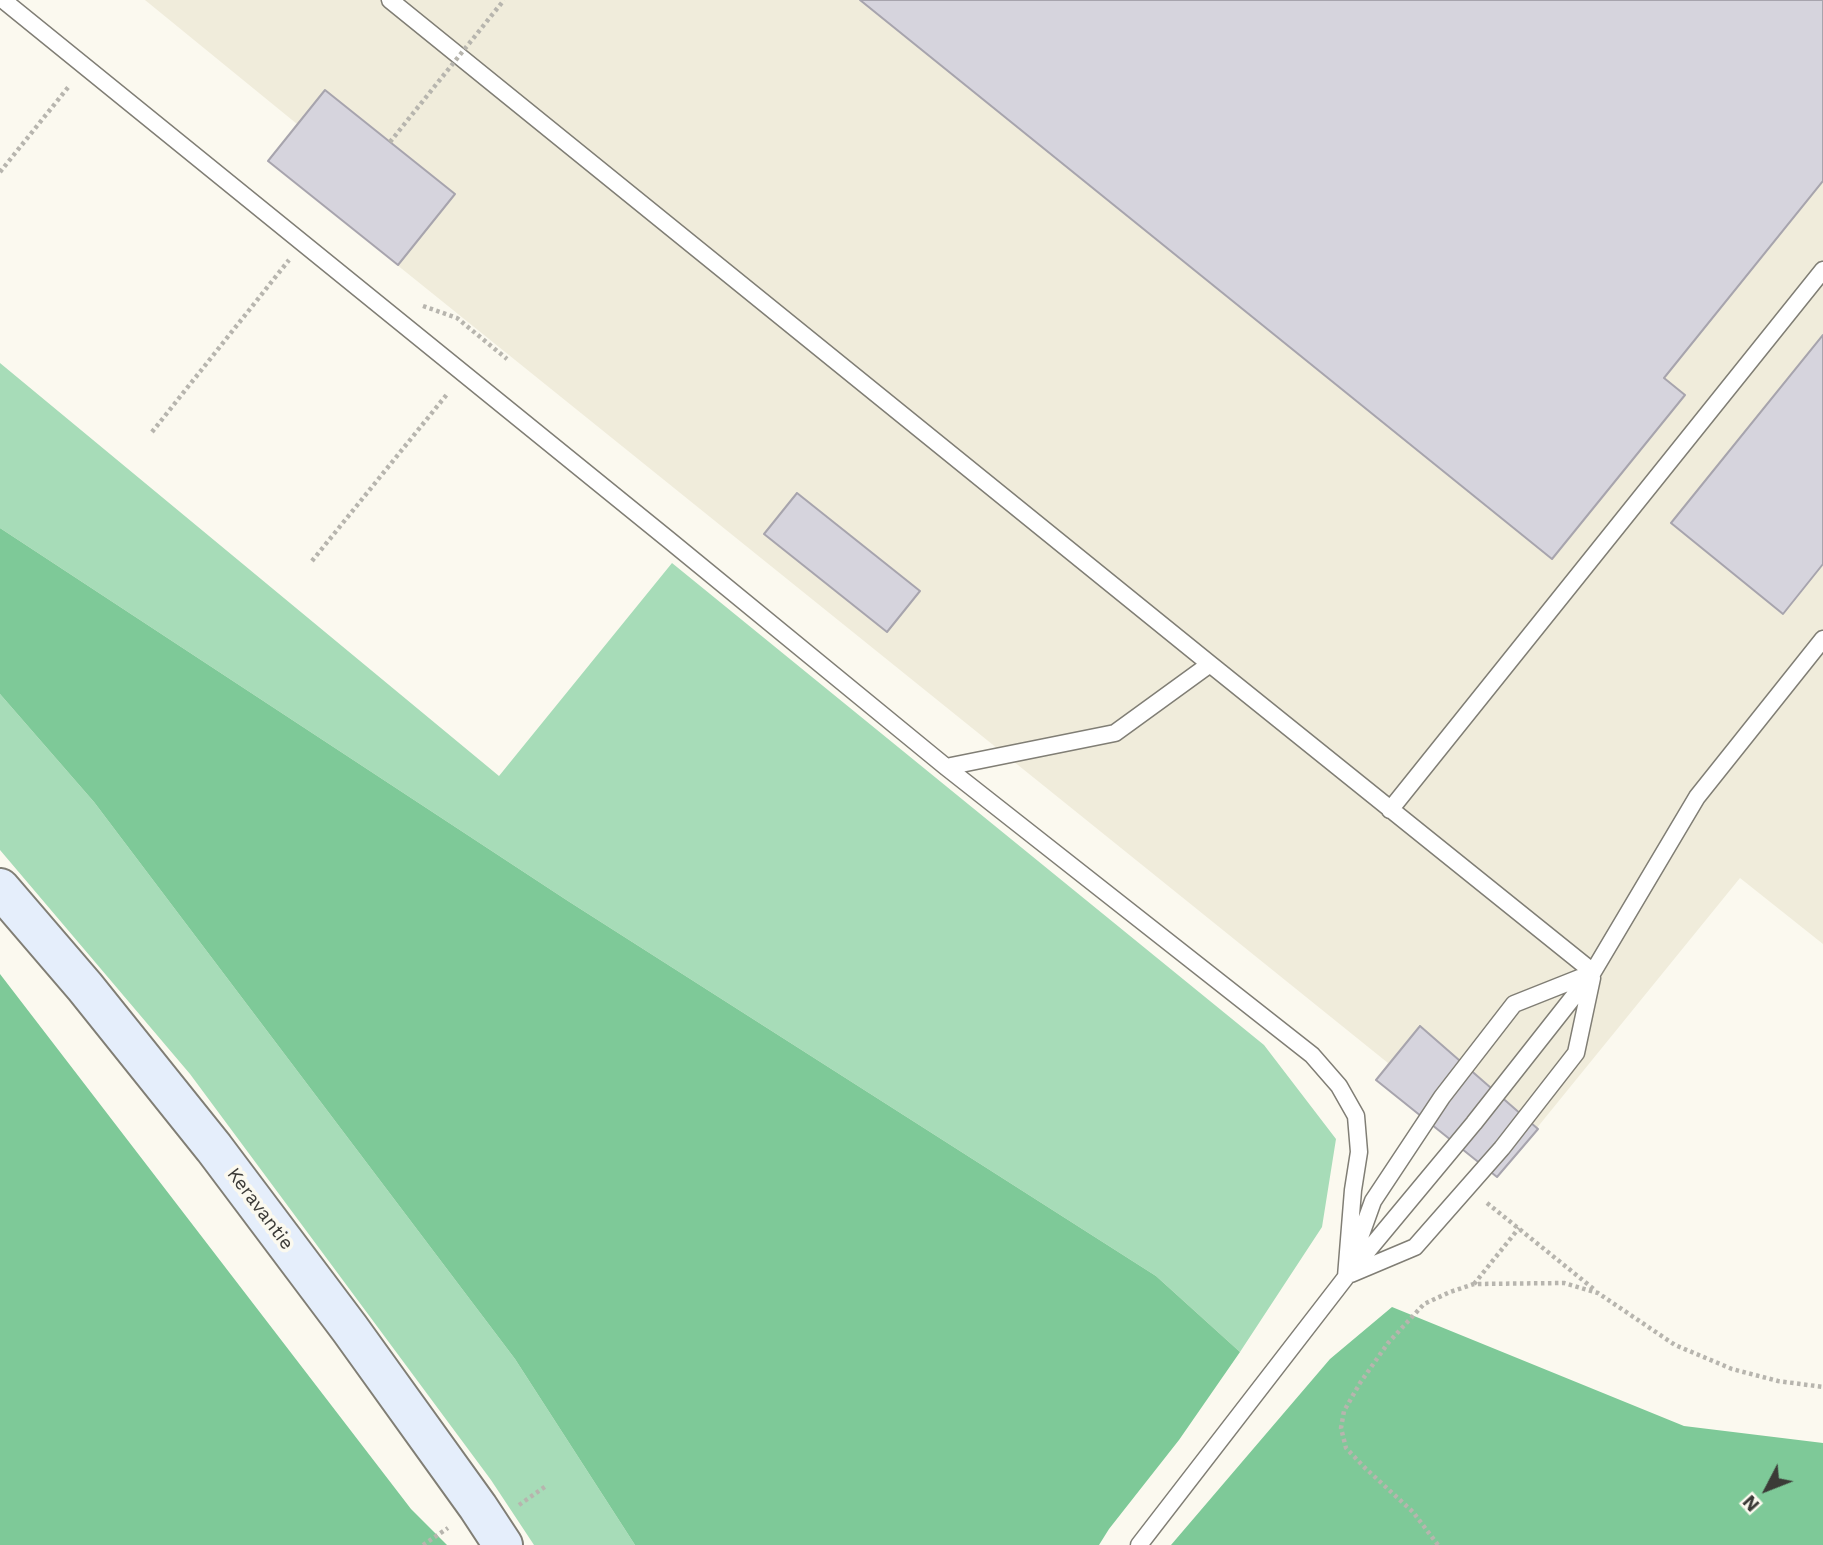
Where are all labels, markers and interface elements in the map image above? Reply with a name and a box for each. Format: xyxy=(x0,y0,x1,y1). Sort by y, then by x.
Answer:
street label: Keravantie xyxy=(222,1164,298,1254)
north arrow xyxy=(1732,1454,1802,1524)
text: N xyxy=(1738,1490,1764,1516)

